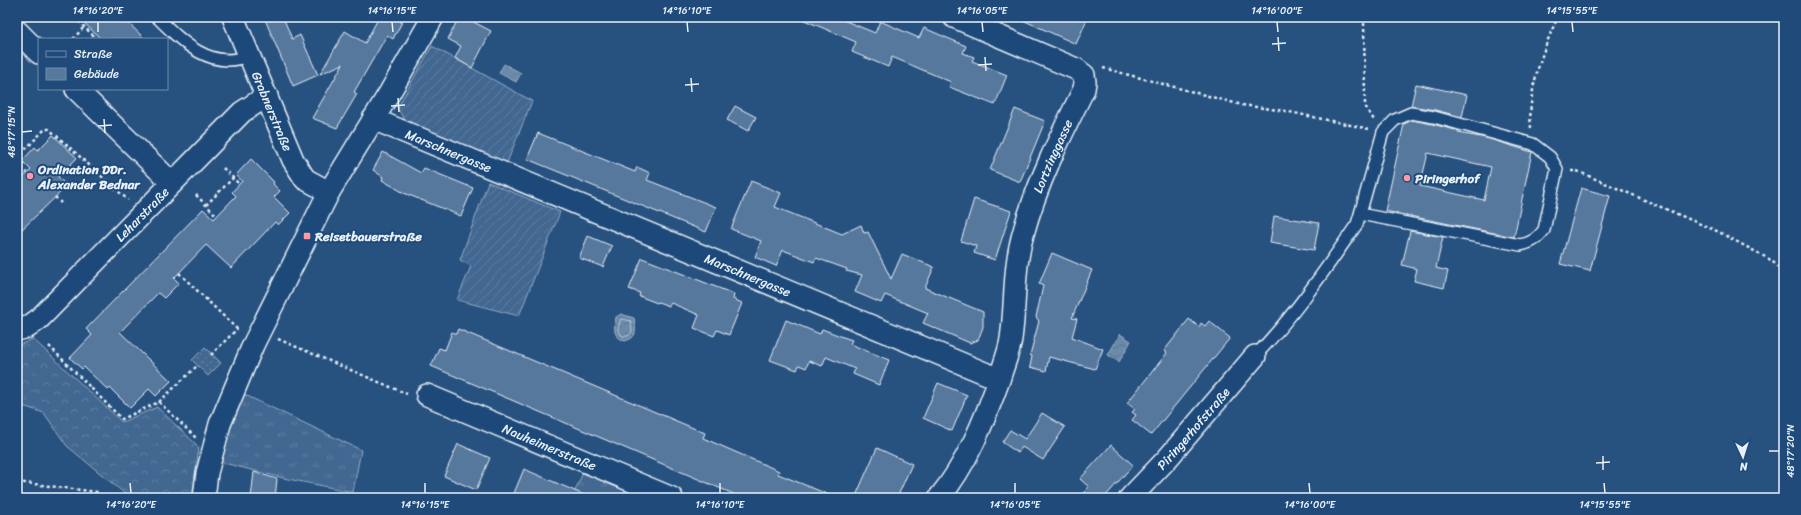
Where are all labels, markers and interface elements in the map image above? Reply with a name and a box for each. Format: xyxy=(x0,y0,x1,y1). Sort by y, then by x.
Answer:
text: 14°16'20"E xyxy=(73,2,125,20)
text: 14°16'15"E xyxy=(368,2,418,20)
text: 14°16'10"E xyxy=(663,2,713,20)
text: 14°16'05"E xyxy=(957,2,1009,20)
text: 14°16'00"E xyxy=(1252,2,1304,20)
text: 14°15'55"E xyxy=(1547,2,1599,20)
legend xyxy=(38,38,168,90)
text: Straße xyxy=(74,43,112,65)
text: Gebäude xyxy=(74,63,119,85)
street label: Grabnerstraße xyxy=(245,68,300,155)
text: 48°17'15"N xyxy=(3,106,21,158)
street label: Lortzinggasse xyxy=(1026,115,1079,196)
street label: Marschnergasse xyxy=(402,122,496,179)
place label: Ordination DDr. Alexander Bednar xyxy=(37,158,141,196)
place label: Piringerhof xyxy=(1415,167,1481,190)
marker: Ordination DDr. Alexander Bednar xyxy=(25,171,35,181)
marker: Piringerhof xyxy=(1402,173,1412,183)
street label: Leharstraße xyxy=(109,181,175,247)
place label: Reisetbauerstraße xyxy=(314,225,422,248)
marker: Reisetbauerstraße xyxy=(302,231,312,241)
street label: Marschnergasse xyxy=(701,246,795,303)
street label: Piringerhofstraße xyxy=(1151,382,1236,475)
street label: Nauheimerstraße xyxy=(499,416,601,477)
text: 48°17'20"N xyxy=(1782,424,1800,478)
north arrow xyxy=(1723,437,1763,477)
text: N xyxy=(1739,457,1749,476)
text: 14°16'20"E xyxy=(106,496,158,514)
text: 14°16'15"E xyxy=(401,496,451,514)
text: 14°16'10"E xyxy=(696,496,746,514)
text: 14°16'05"E xyxy=(990,496,1042,514)
text: 14°16'00"E xyxy=(1285,496,1337,514)
text: 14°15'55"E xyxy=(1580,496,1632,514)

